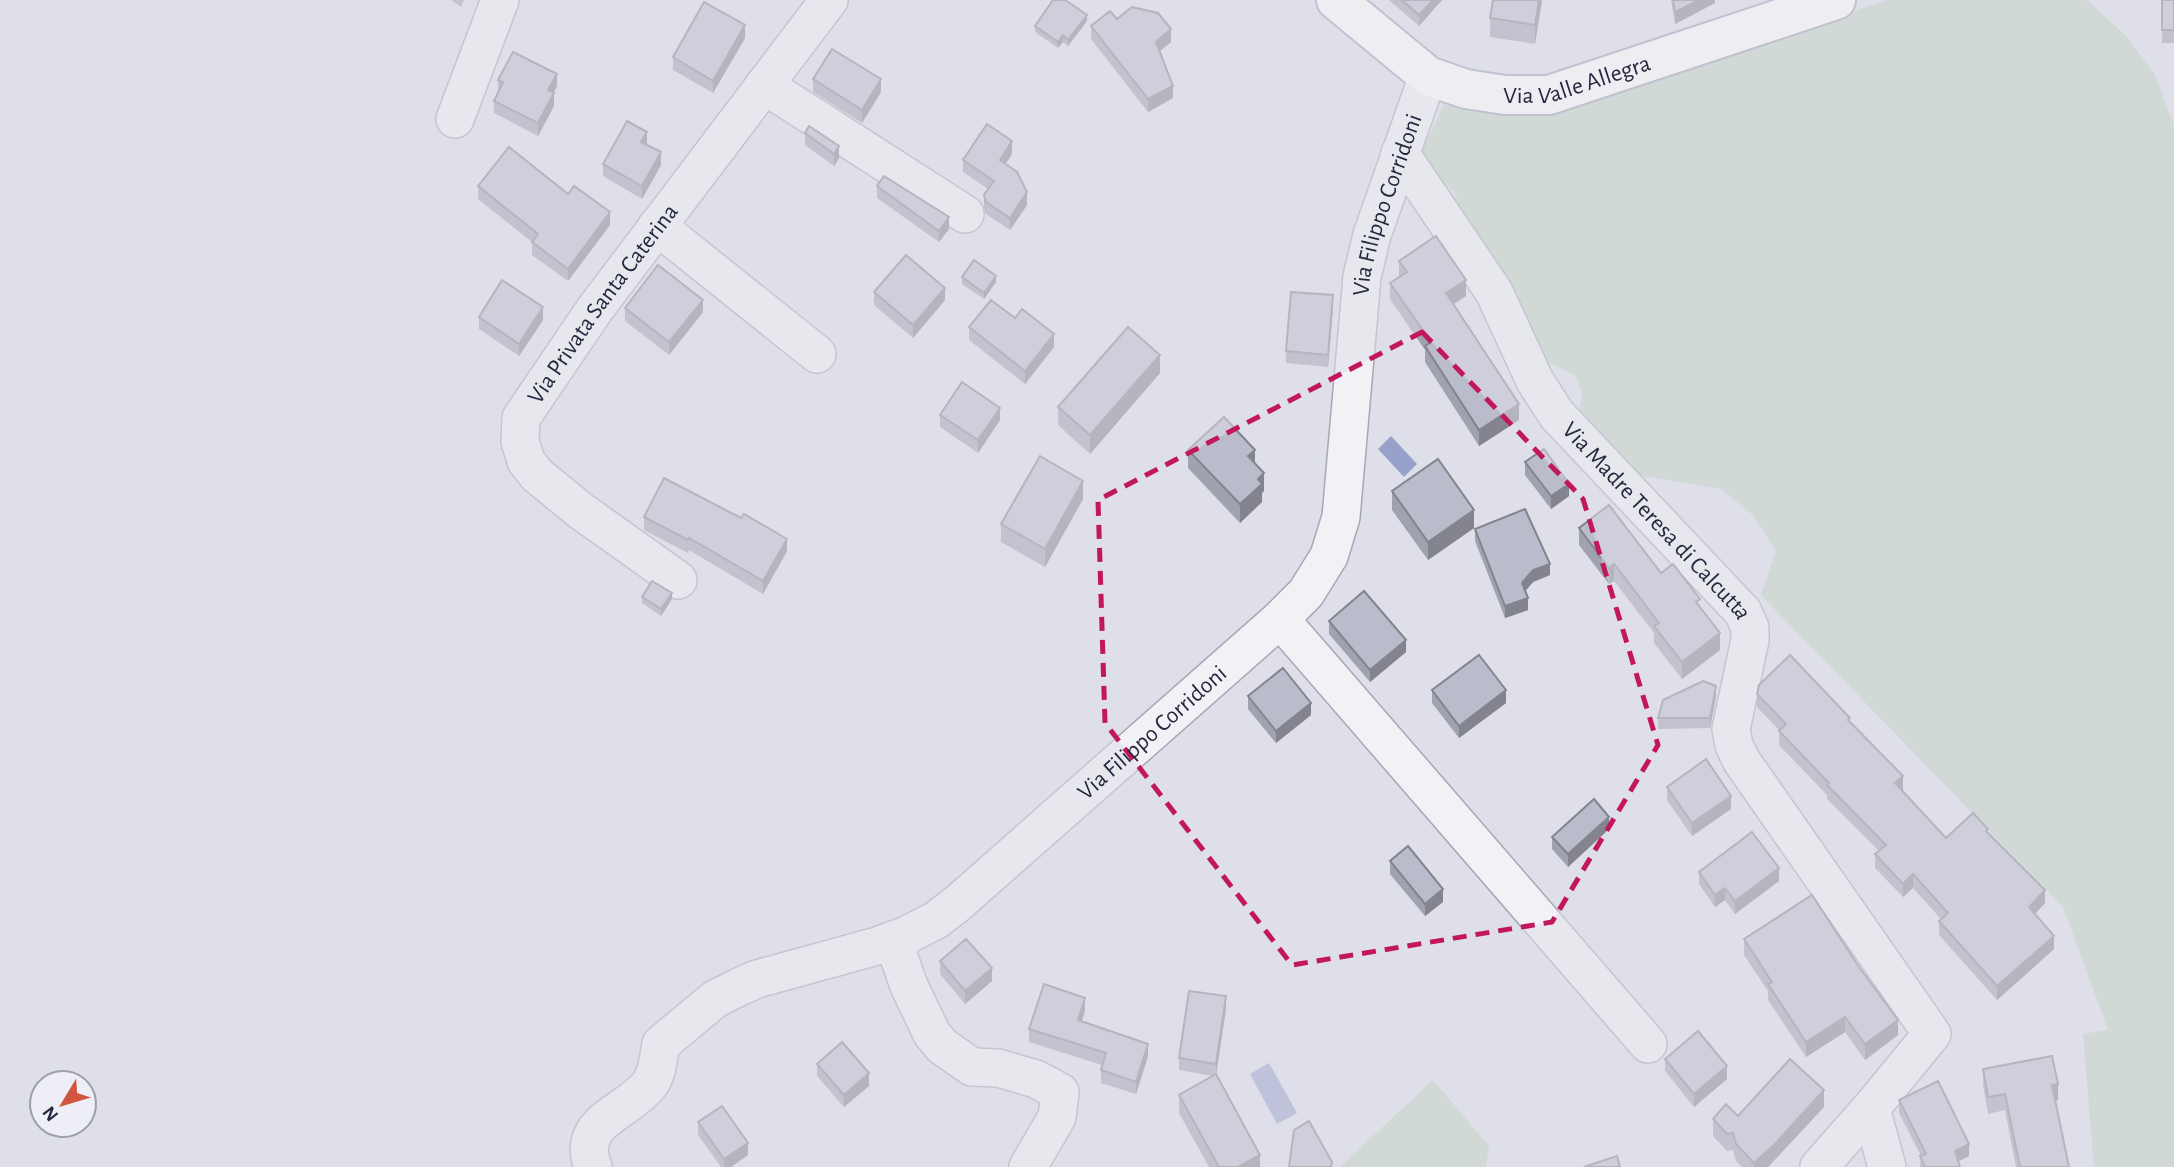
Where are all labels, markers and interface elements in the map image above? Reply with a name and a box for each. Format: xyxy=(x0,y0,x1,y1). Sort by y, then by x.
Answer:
street label: Via Valle Allegra xyxy=(1503,51,1654,108)
street label: Via Filippo Corridoni xyxy=(1349,111,1427,297)
street label: Via Privata Santa Caterina xyxy=(523,200,683,408)
street label: Via Madre Teresa di Calcutta xyxy=(1557,418,1756,623)
street label: Via Filippo Corridoni xyxy=(1073,661,1231,805)
north arrow xyxy=(28,1069,98,1139)
text: N xyxy=(39,1102,62,1125)

